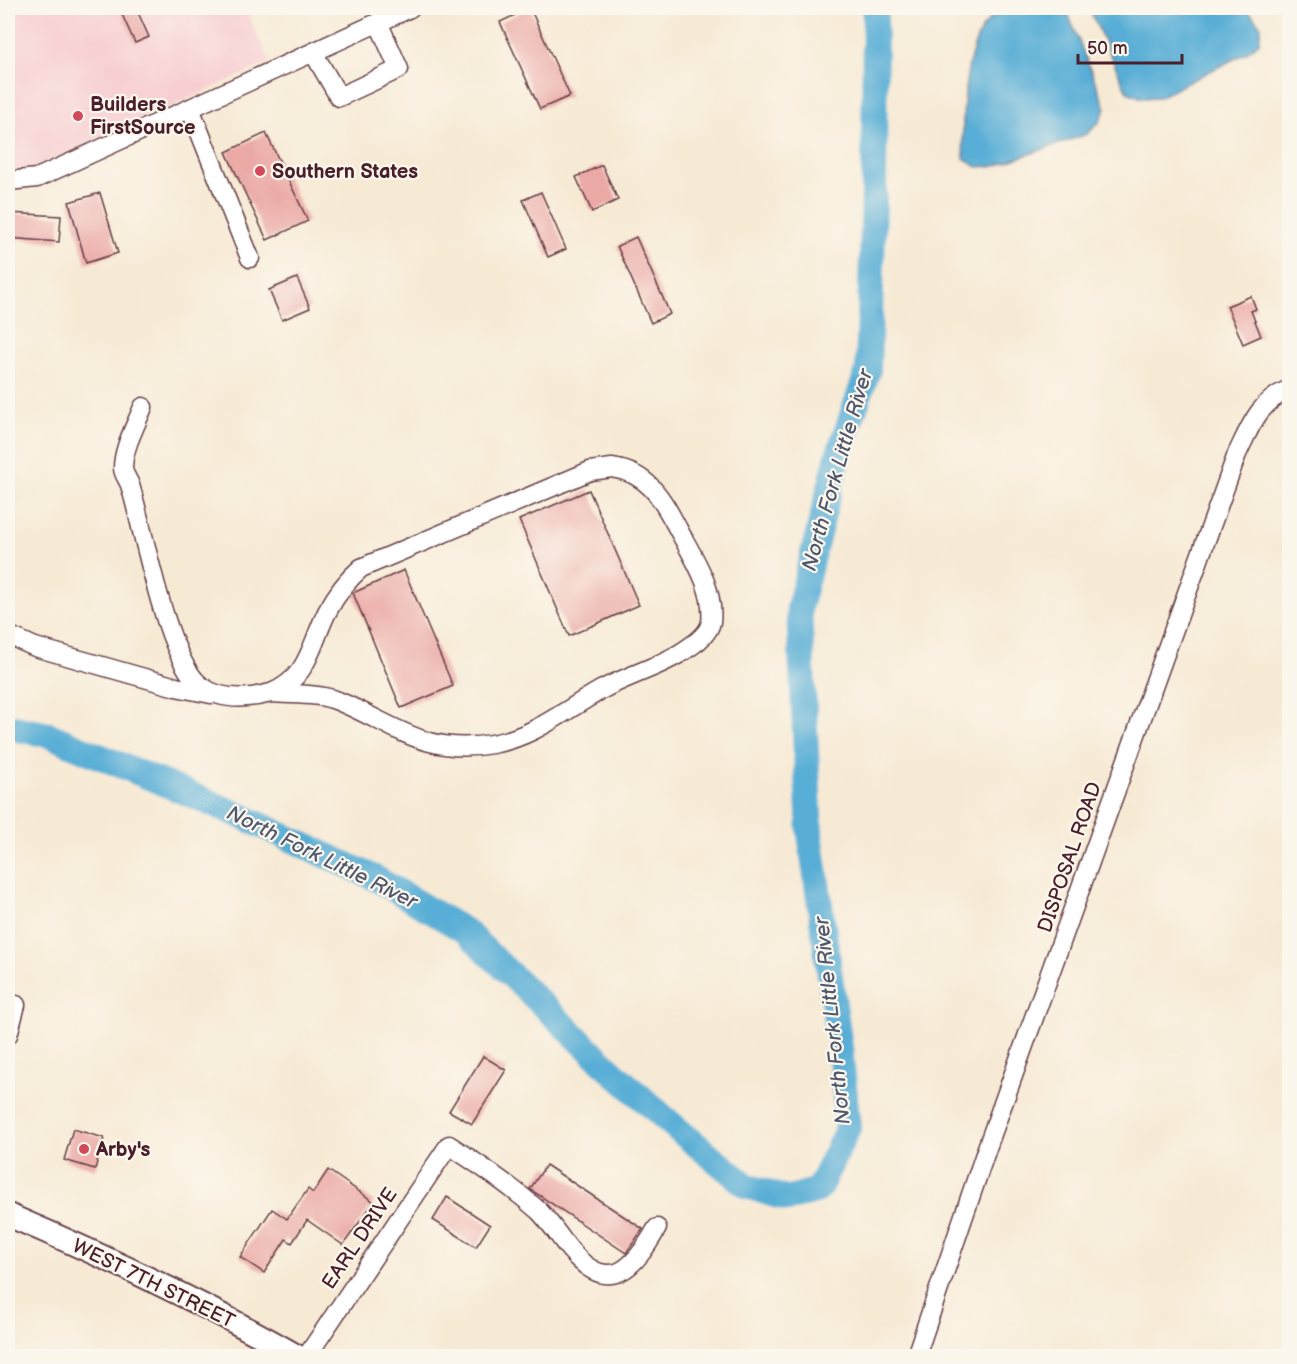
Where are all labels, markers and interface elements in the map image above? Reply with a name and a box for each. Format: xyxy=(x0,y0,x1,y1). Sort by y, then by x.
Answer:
scale bar xyxy=(1078,27,1182,65)
text: 50 m xyxy=(1087,38,1128,59)
place label: Builders FirstSource xyxy=(90,93,196,140)
marker: Builders FirstSource xyxy=(71,109,85,123)
place label: Southern States xyxy=(272,160,418,184)
marker: Southern States xyxy=(253,164,267,178)
water label: North Fork Little River xyxy=(797,365,879,574)
street label: DISPOSAL ROAD xyxy=(1033,779,1107,936)
water label: North Fork Little River xyxy=(223,800,422,915)
water label: North Fork Little River xyxy=(809,914,856,1126)
place label: Arby's xyxy=(95,1138,150,1162)
marker: Arby's xyxy=(77,1142,91,1156)
street label: EARL DRIVE xyxy=(317,1183,403,1294)
street label: WEST 7TH STREET xyxy=(68,1234,239,1334)

